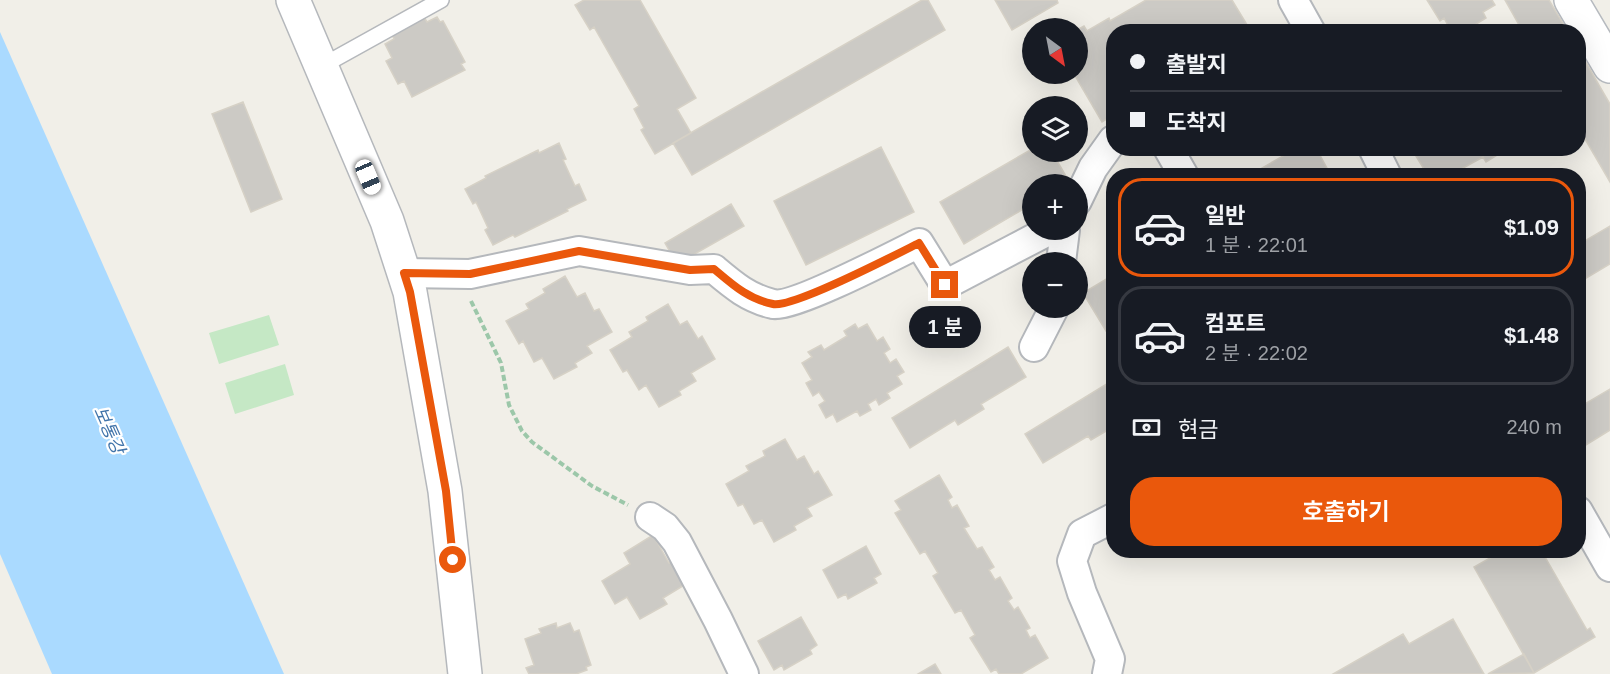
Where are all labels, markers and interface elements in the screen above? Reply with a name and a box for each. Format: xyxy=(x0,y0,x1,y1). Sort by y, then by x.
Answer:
north arrow xyxy=(1022,18,1088,84)
map controls xyxy=(1022,18,1088,318)
text: 출발지 xyxy=(1166,52,1227,77)
button: layers xyxy=(1022,96,1088,162)
text: 도착지 xyxy=(1166,110,1227,135)
car xyxy=(353,157,383,197)
button: + xyxy=(1022,174,1088,240)
icon: car xyxy=(1133,201,1187,255)
text: 일반 xyxy=(1205,203,1245,228)
text: $1.09 xyxy=(1504,215,1559,240)
text: 1 분 · 22:01 xyxy=(1205,234,1308,256)
button: − xyxy=(1022,252,1088,318)
route end xyxy=(931,271,958,298)
callout: 1 분 xyxy=(909,306,981,348)
icon: car xyxy=(1133,309,1187,363)
text: 컴포트 xyxy=(1205,311,1266,336)
text: 1 분 xyxy=(927,316,963,338)
text: $1.48 xyxy=(1504,323,1559,348)
text: 2 분 · 22:02 xyxy=(1205,342,1308,364)
water label: 보통강 xyxy=(90,403,129,459)
icon: cash xyxy=(1130,411,1163,444)
text: 240 m xyxy=(1506,416,1562,438)
text: 현금 xyxy=(1178,417,1218,442)
button: 호출하기 xyxy=(1130,477,1562,546)
route start xyxy=(439,546,466,573)

